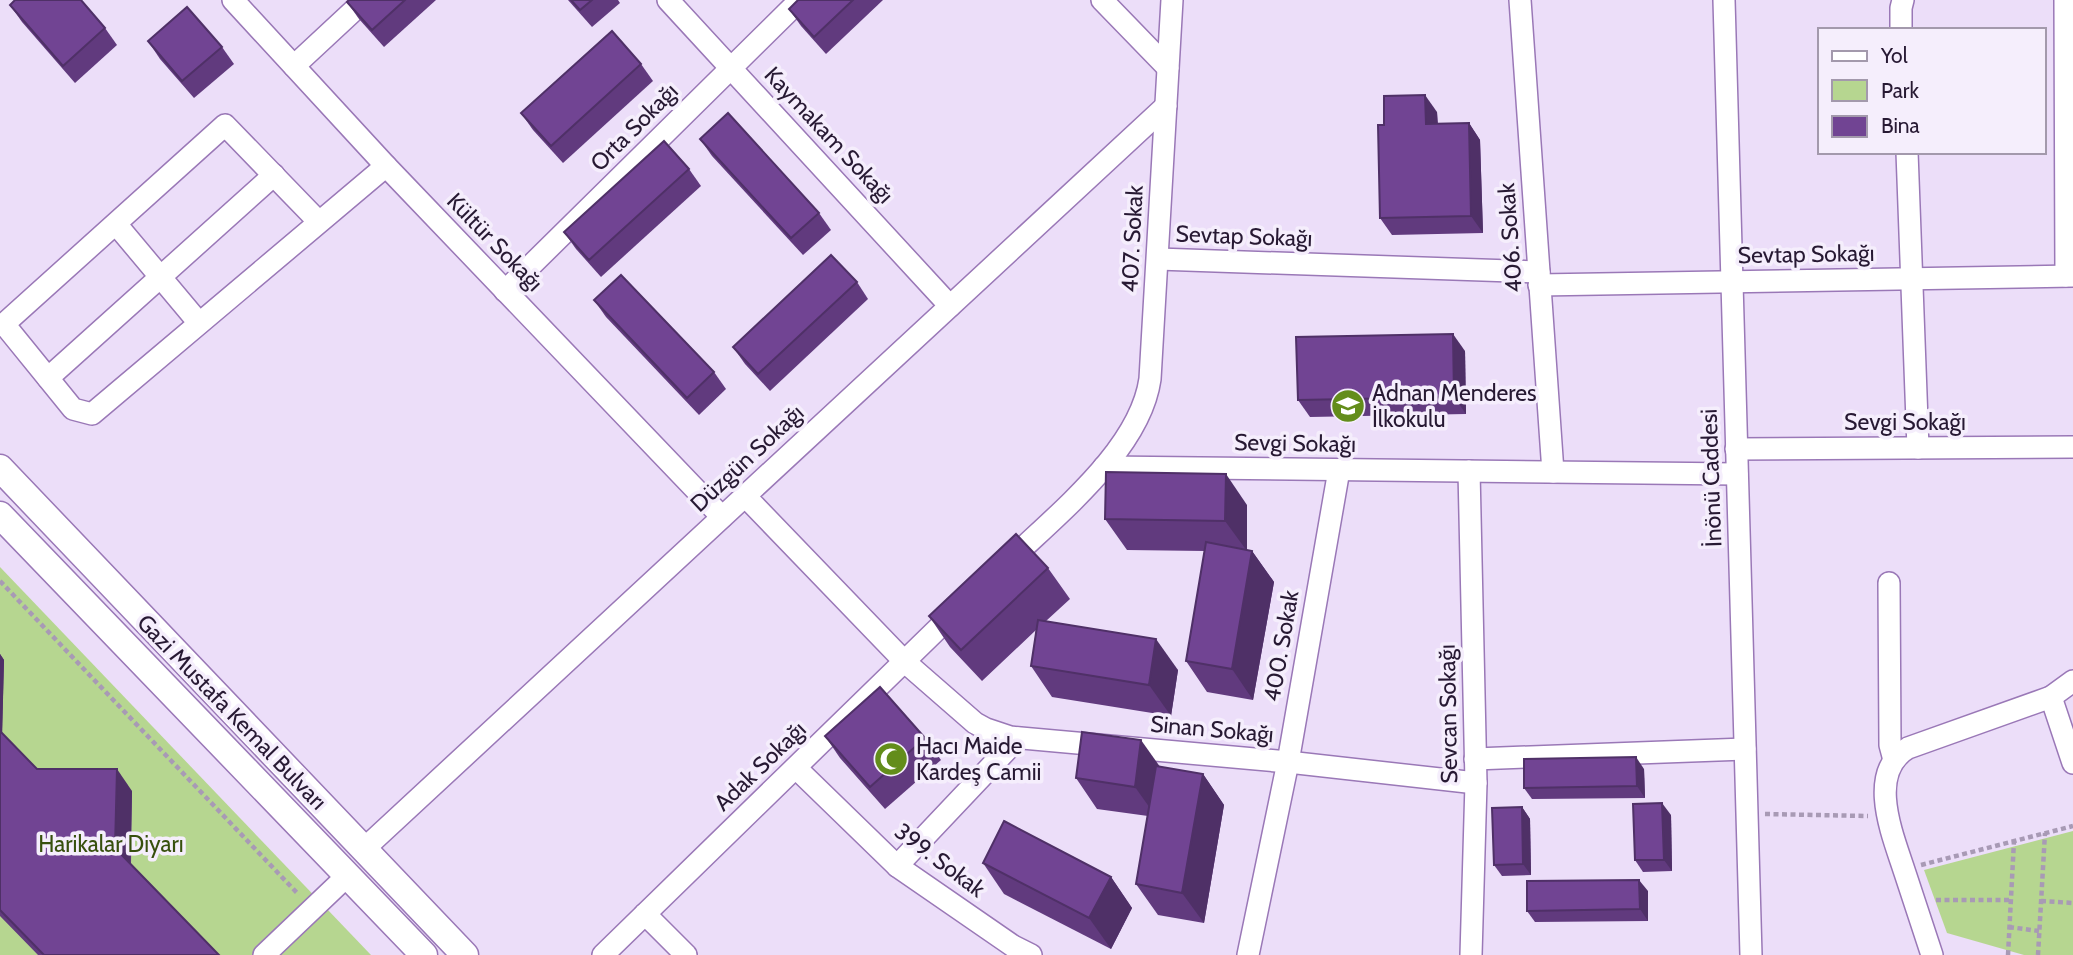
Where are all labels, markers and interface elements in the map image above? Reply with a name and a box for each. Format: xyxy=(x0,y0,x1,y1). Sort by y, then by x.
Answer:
legend xyxy=(1818,28,2045,154)
text: Yol xyxy=(1880,43,1908,68)
street label: Kaymakam Sokağı xyxy=(759,61,899,209)
street label: Orta Sokağı xyxy=(584,77,684,177)
text: Park xyxy=(1881,78,1919,103)
text: Bina xyxy=(1881,113,1920,138)
street label: 406. Sokak xyxy=(1492,181,1528,294)
street label: 407. Sokak xyxy=(1115,184,1149,293)
street label: Kültür Sokağı xyxy=(441,187,549,297)
street label: Sevtap Sokağı xyxy=(1175,220,1313,252)
street label: Sevtap Sokağı xyxy=(1737,239,1875,269)
place label: Adnan Menderes İlkokulu xyxy=(1372,379,1536,433)
school or university icon: Adnan Menderes İlkokulu xyxy=(1329,387,1367,425)
street label: Düzgün Sokağı xyxy=(685,398,809,518)
street label: İnönü Caddesi xyxy=(1695,408,1727,548)
street label: Sevgi Sokağı xyxy=(1844,408,1966,436)
street label: Sevgi Sokağı xyxy=(1234,428,1356,458)
street label: 400. Sokak xyxy=(1257,587,1305,704)
street label: Gazi Mustafa Kemal Bulvarı xyxy=(131,608,333,816)
street label: Sevcan Sokağı xyxy=(1433,644,1463,784)
street label: Sinan Sokağı xyxy=(1149,710,1275,748)
street label: Adak Sokağı xyxy=(708,715,812,817)
place label: Hacı Maide Kardeş Camii xyxy=(916,732,1041,786)
mosque icon: Hacı Maide Kardeş Camii xyxy=(872,740,910,778)
street label: 399. Sokak xyxy=(889,817,991,903)
park label: Harikalar Diyarı xyxy=(38,830,184,858)

